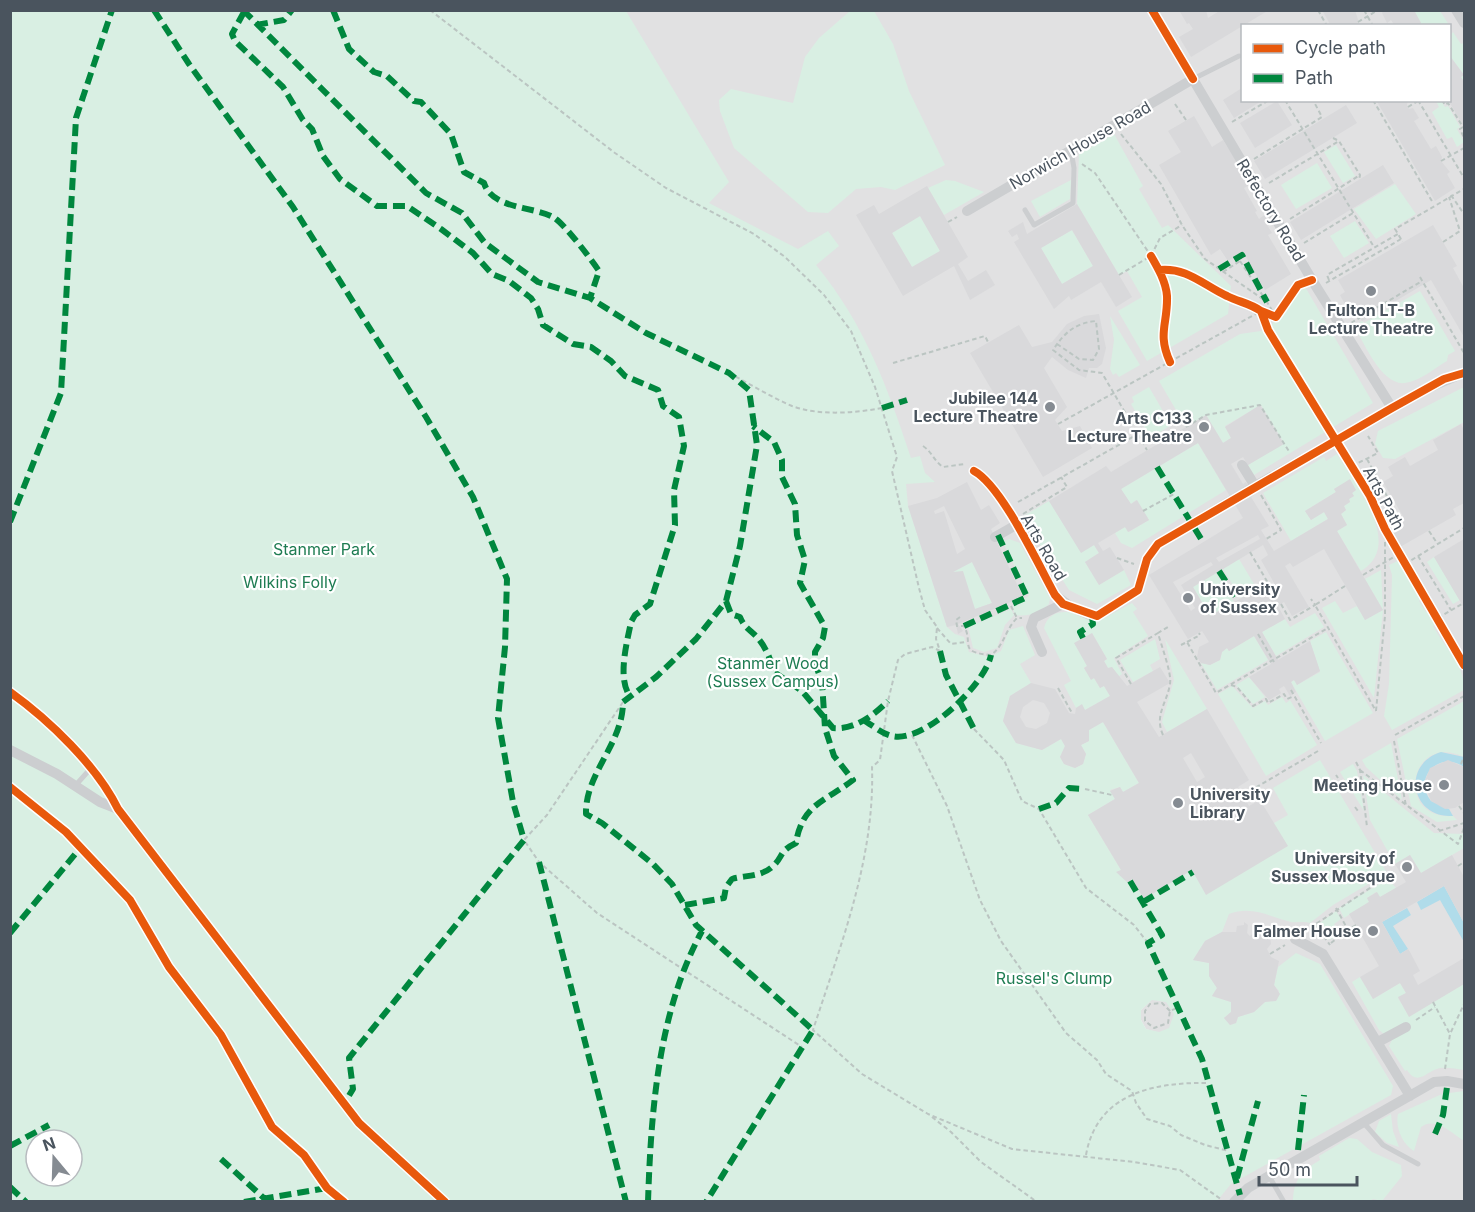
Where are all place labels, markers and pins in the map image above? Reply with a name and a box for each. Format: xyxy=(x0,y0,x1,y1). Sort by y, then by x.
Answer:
marker: Fulton LT-B Lecture Theatre xyxy=(1364,284,1378,298)
place label: Fulton LT-B Lecture Theatre xyxy=(1309,300,1433,338)
place label: Jubilee 144 Lecture Theatre xyxy=(914,388,1038,426)
marker: Jubilee 144 Lecture Theatre xyxy=(1043,400,1057,414)
place label: Arts C133 Lecture Theatre xyxy=(1068,408,1192,446)
marker: Arts C133 Lecture Theatre xyxy=(1197,420,1211,434)
place label: University of Sussex xyxy=(1200,579,1281,617)
marker: University of Sussex xyxy=(1181,591,1195,605)
place label: Meeting House xyxy=(1314,775,1432,795)
marker: Meeting House xyxy=(1437,778,1451,792)
place label: University Library xyxy=(1190,784,1271,822)
marker: University Library xyxy=(1171,796,1185,810)
place label: University of Sussex Mosque xyxy=(1271,848,1396,886)
marker: University of Sussex Mosque xyxy=(1400,860,1414,874)
place label: Falmer House xyxy=(1254,921,1361,941)
marker: Falmer House xyxy=(1366,924,1380,938)

